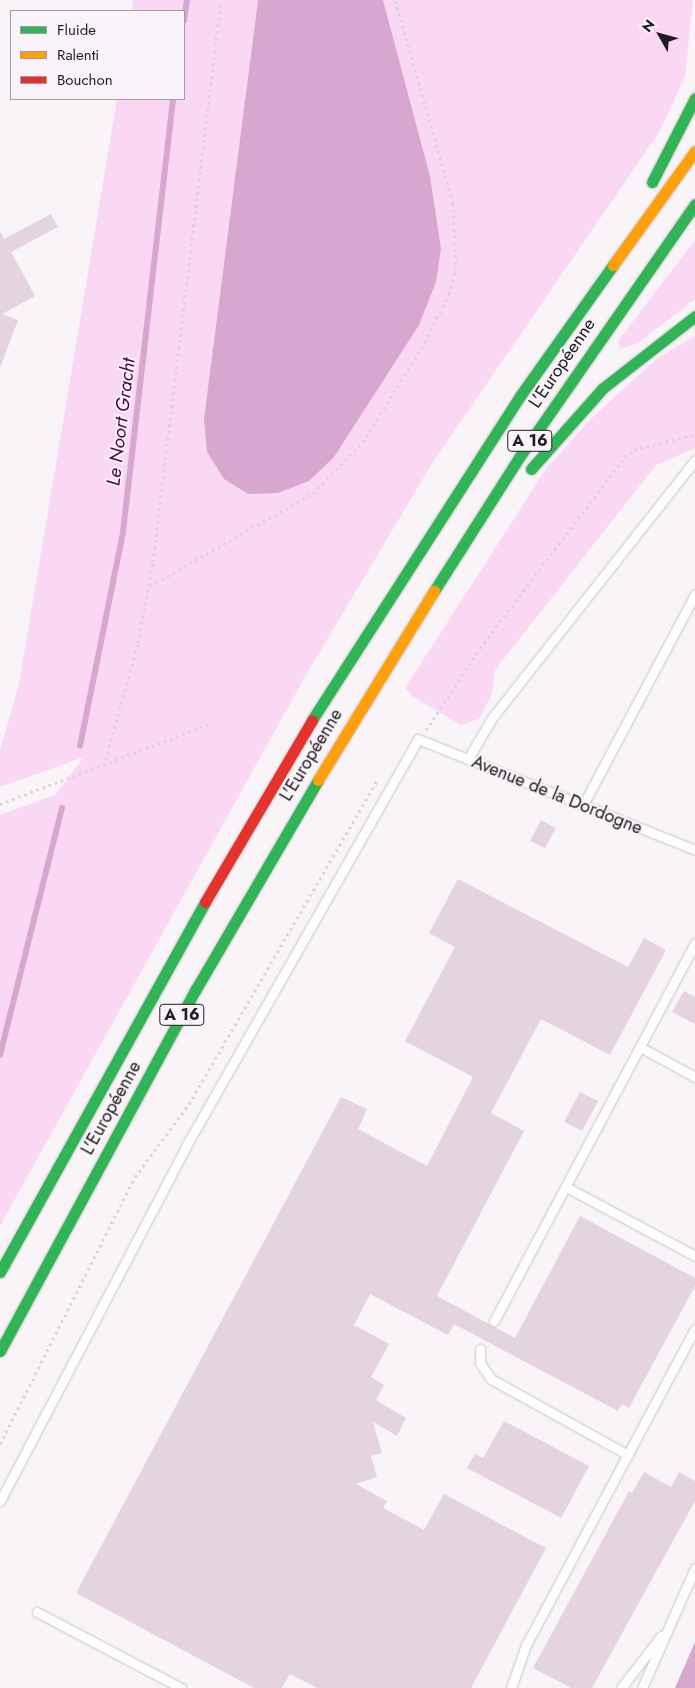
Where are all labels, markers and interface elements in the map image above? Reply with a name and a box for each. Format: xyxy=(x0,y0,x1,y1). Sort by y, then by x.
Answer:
legend xyxy=(10,10,185,100)
north arrow xyxy=(635,10,685,60)
text: N xyxy=(637,15,659,36)
text: Fluide xyxy=(57,19,96,41)
text: Ralenti xyxy=(57,44,99,66)
text: Bouchon xyxy=(57,69,113,91)
street label: L'Européenne xyxy=(524,314,600,412)
water label: Le Noort Gracht xyxy=(102,357,140,487)
road number: A 16 xyxy=(506,428,554,454)
street label: L'Européenne xyxy=(275,705,347,805)
street label: Avenue de la Dordogne xyxy=(469,751,645,839)
road number: A 16 xyxy=(158,1002,206,1028)
street label: L'Européenne xyxy=(76,1057,146,1159)

